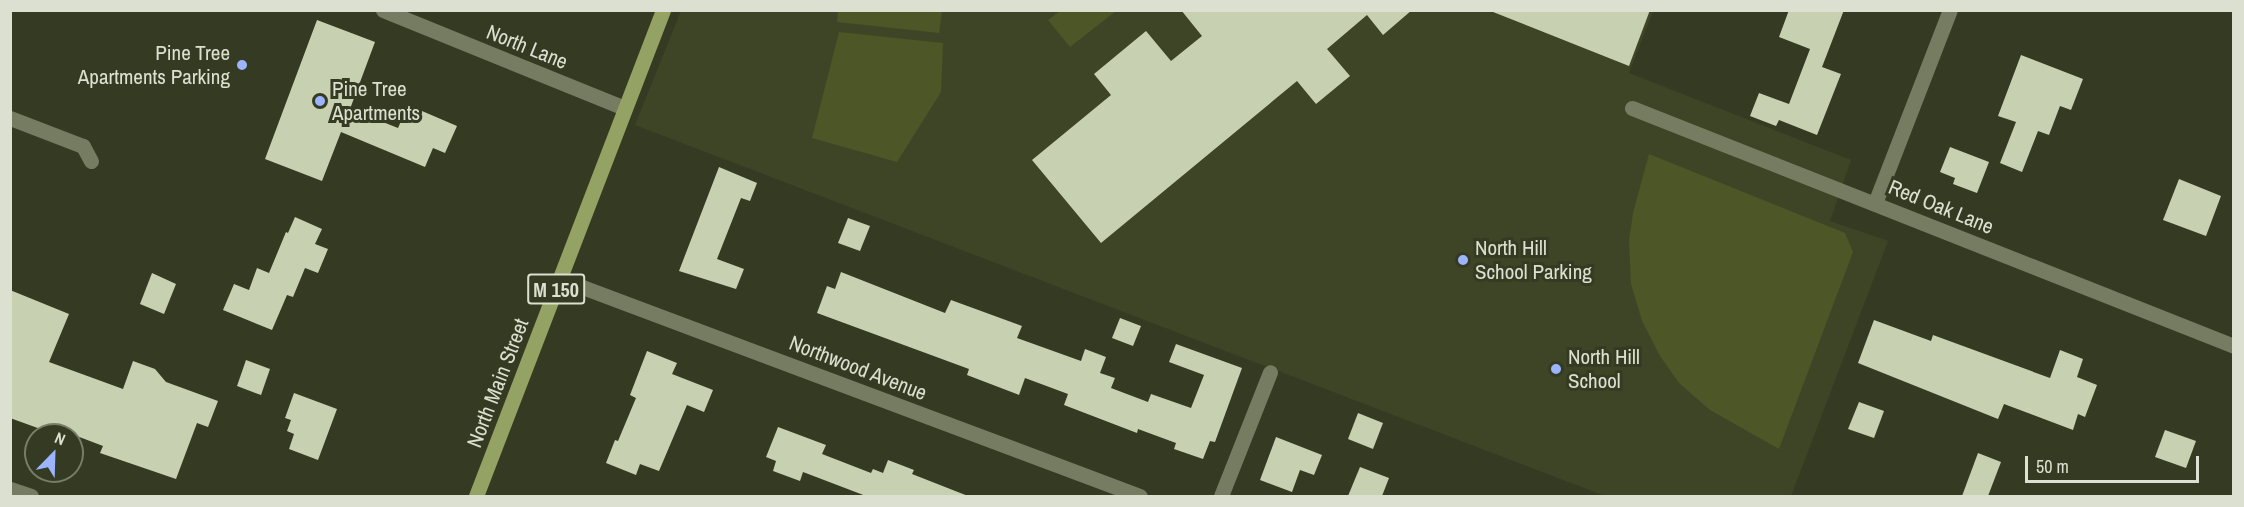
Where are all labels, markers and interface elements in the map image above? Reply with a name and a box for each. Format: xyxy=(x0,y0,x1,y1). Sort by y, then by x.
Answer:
street label: North Lane xyxy=(483,19,571,75)
place label: Pine Tree Apartments Parking xyxy=(78,40,230,90)
marker: Pine Tree Apartments Parking xyxy=(235,58,249,72)
place label: Pine Tree Apartments xyxy=(332,76,420,126)
marker: Pine Tree Apartments xyxy=(313,94,327,108)
street label: Red Oak Lane xyxy=(1885,175,1997,239)
place label: North Hill School Parking xyxy=(1475,235,1592,285)
marker: North Hill School Parking xyxy=(1456,253,1470,267)
road number: M 150 xyxy=(526,272,586,306)
street label: North Main Street xyxy=(462,315,534,451)
street label: Northwood Avenue xyxy=(785,330,931,406)
place label: North Hill School xyxy=(1568,344,1640,394)
marker: North Hill School xyxy=(1549,362,1563,376)
north arrow xyxy=(24,423,84,483)
text: N xyxy=(52,426,69,450)
scale bar xyxy=(2028,444,2202,482)
text: 50 m xyxy=(2036,454,2069,479)

